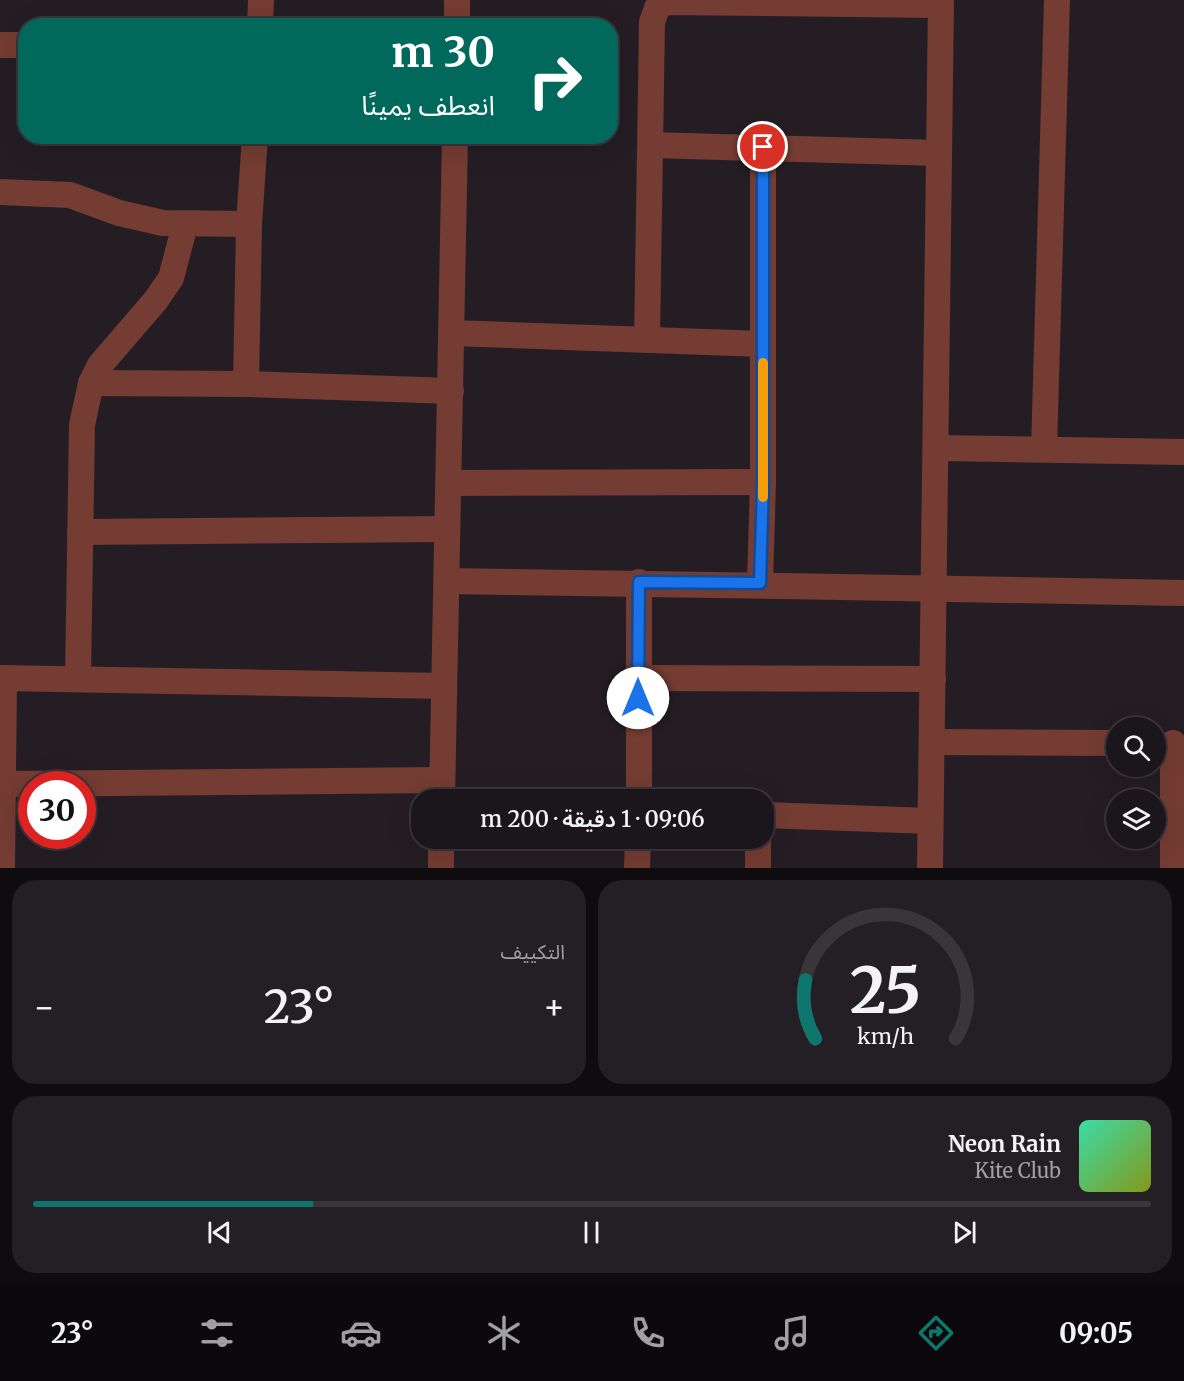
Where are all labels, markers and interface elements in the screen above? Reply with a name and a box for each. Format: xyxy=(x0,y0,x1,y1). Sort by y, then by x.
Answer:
text: 30 m xyxy=(391,26,495,78)
icon: right xyxy=(516,42,594,120)
text: انعطف يمينًا xyxy=(361,88,495,122)
pin xyxy=(737,121,788,172)
icon: arrive xyxy=(746,130,779,163)
position arrow xyxy=(606,666,670,730)
map controls xyxy=(1106,717,1166,849)
button: search xyxy=(1106,717,1166,777)
speed limit sign: 30 xyxy=(18,771,96,849)
button: layers xyxy=(1106,789,1166,849)
text: 09:06 · 1 دقيقة · 200 m xyxy=(480,805,705,833)
text: التكييف xyxy=(501,939,565,964)
text: 25 xyxy=(849,952,921,1030)
text: 23° xyxy=(264,979,334,1035)
text: − xyxy=(33,987,55,1028)
text: + xyxy=(543,987,565,1028)
text: km/h xyxy=(857,1023,913,1050)
text: Neon Rain xyxy=(948,1130,1061,1158)
text: Kite Club xyxy=(975,1158,1061,1183)
icon: previous xyxy=(203,1216,236,1249)
icon: pause xyxy=(575,1216,608,1249)
icon: next xyxy=(948,1216,981,1249)
icon: filters xyxy=(196,1312,238,1354)
icon: car xyxy=(340,1312,382,1354)
icon: climate xyxy=(483,1312,525,1354)
icon: phone xyxy=(627,1312,669,1354)
icon: music xyxy=(771,1312,813,1354)
icon: directions xyxy=(915,1312,957,1354)
text: 23° xyxy=(51,1316,94,1350)
text: 09:05 xyxy=(1059,1316,1133,1350)

